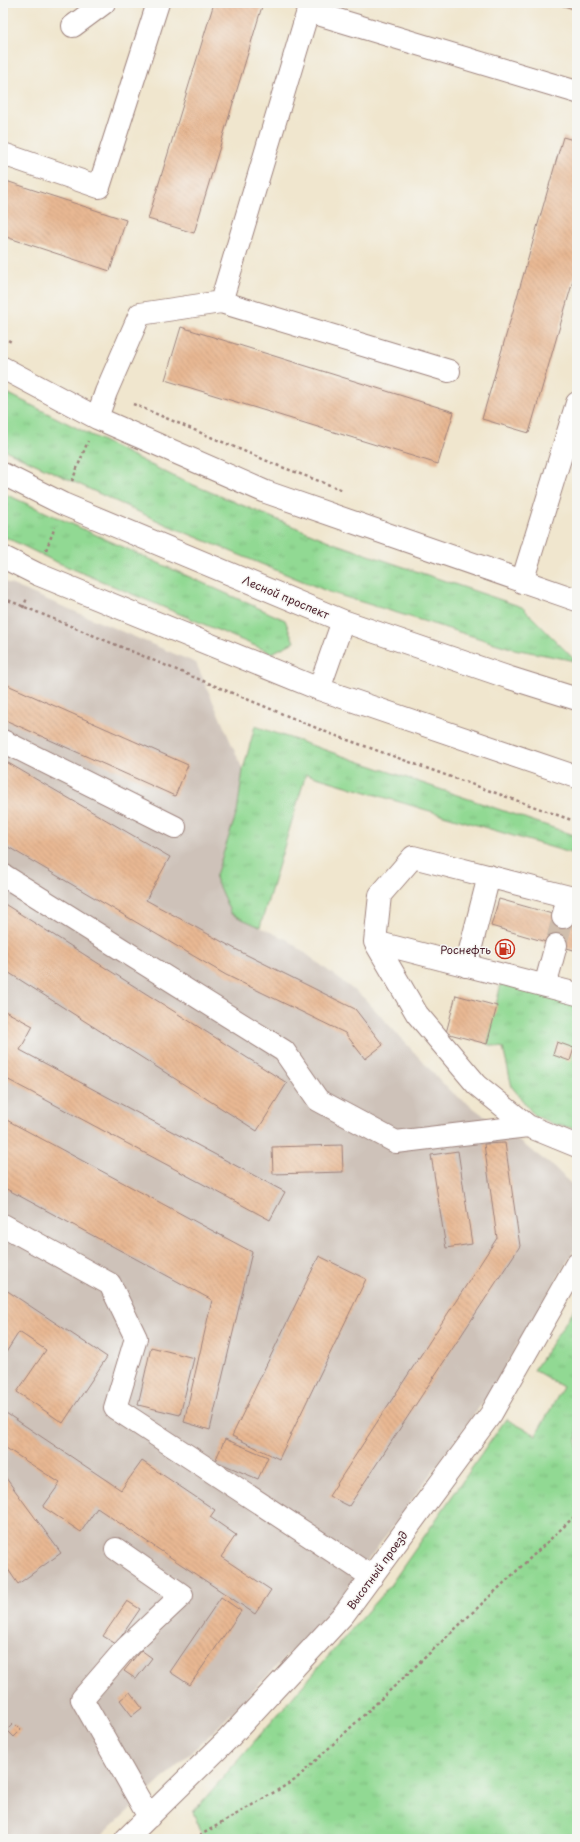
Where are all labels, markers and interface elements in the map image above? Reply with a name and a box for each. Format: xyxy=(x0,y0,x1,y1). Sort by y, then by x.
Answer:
street label: Лесной проспект xyxy=(240,571,333,623)
fuel station icon: Роснефть xyxy=(494,938,516,960)
place label: Роснефть xyxy=(440,941,491,958)
street label: Высотный проезд xyxy=(343,1527,411,1613)

